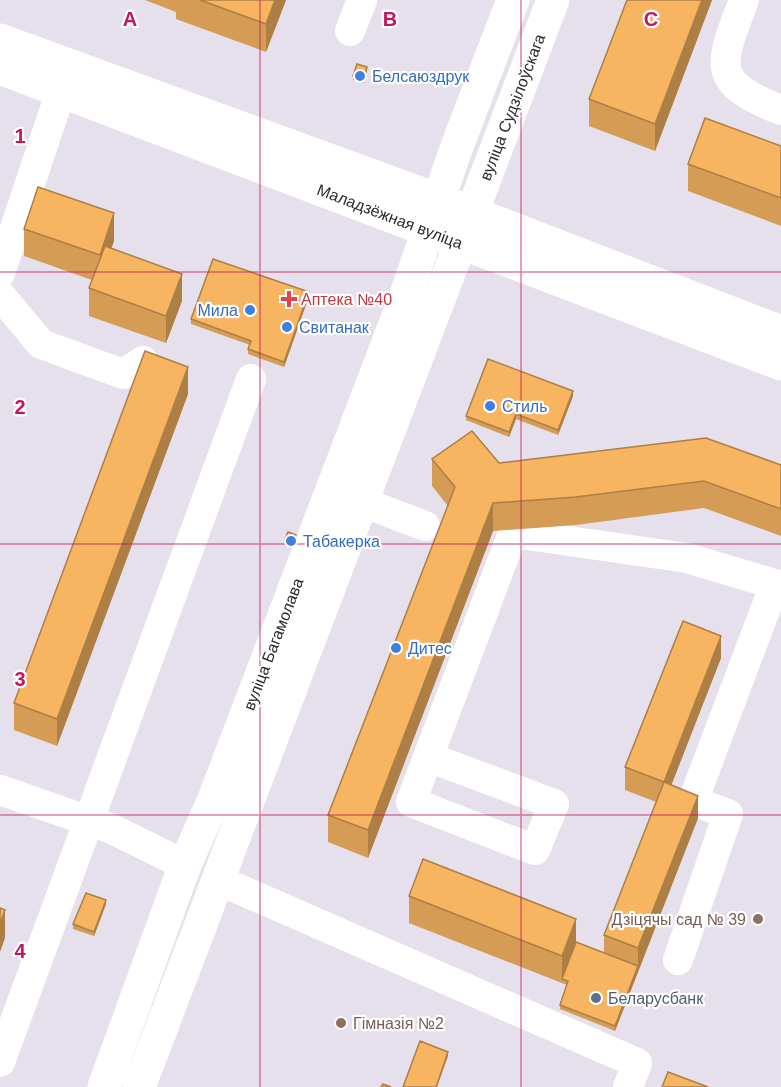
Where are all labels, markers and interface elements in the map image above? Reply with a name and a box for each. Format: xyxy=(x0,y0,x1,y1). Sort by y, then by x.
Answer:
text: A xyxy=(123,8,137,30)
text: B xyxy=(383,8,397,30)
text: C xyxy=(644,8,658,30)
street label: вуліца Судзілоўскага xyxy=(477,31,548,183)
place label: Белсаюздрук xyxy=(372,68,470,85)
marker: Белсаюздрук xyxy=(353,69,367,83)
text: 1 xyxy=(14,125,26,147)
street label: Маладзёжная вуліца xyxy=(315,181,465,252)
place label: Аптека №40 xyxy=(301,291,392,308)
marker: Аптека №40 xyxy=(282,292,296,306)
place label: Мила xyxy=(198,302,238,319)
marker: Мила xyxy=(243,303,257,317)
place label: Свитанак xyxy=(299,319,370,336)
marker: Свитанак xyxy=(280,320,294,334)
text: 2 xyxy=(14,396,26,418)
place label: Стиль xyxy=(502,398,548,415)
marker: Стиль xyxy=(483,399,497,413)
place label: Табакерка xyxy=(303,533,380,550)
marker: Табакерка xyxy=(284,534,298,548)
street label: вуліца Багамолава xyxy=(240,576,307,713)
place label: Дитес xyxy=(408,640,452,657)
marker: Дитес xyxy=(389,641,403,655)
text: 3 xyxy=(14,668,26,690)
place label: Дзіцячы сад № 39 xyxy=(612,911,746,928)
marker: Дзіцячы сад № 39 xyxy=(751,912,765,926)
text: 4 xyxy=(14,940,26,962)
place label: Беларусбанк xyxy=(608,990,704,1007)
marker: Беларусбанк xyxy=(589,991,603,1005)
place label: Гімназія №2 xyxy=(353,1015,444,1032)
marker: Гімназія №2 xyxy=(334,1016,348,1030)

